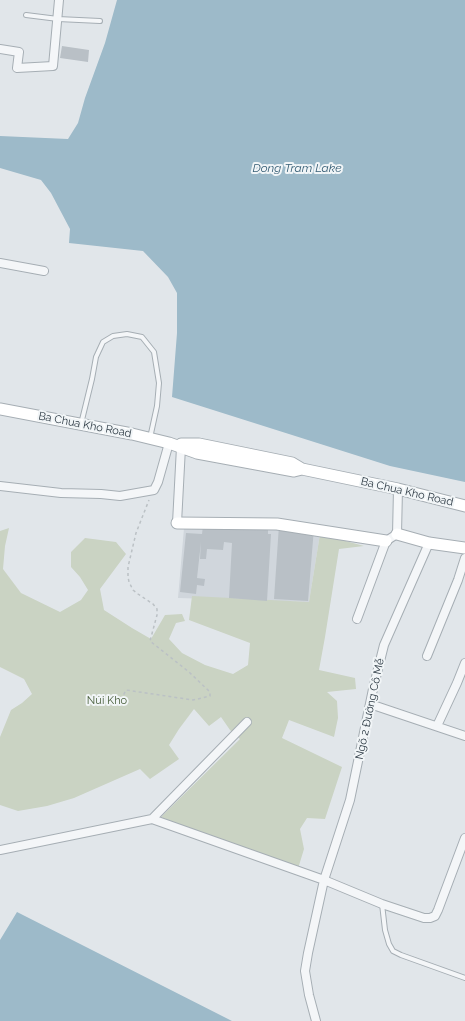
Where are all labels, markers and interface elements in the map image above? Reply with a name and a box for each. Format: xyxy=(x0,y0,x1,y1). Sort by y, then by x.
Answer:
water label: Dong Tram Lake xyxy=(252,161,342,175)
street label: Ba Chua Kho Road xyxy=(37,409,133,441)
street label: Ba Chua Kho Road xyxy=(359,475,455,509)
street label: Ngõ 2 Đường Cô Mễ xyxy=(353,657,387,761)
park label: Núi Kho xyxy=(87,694,127,708)

